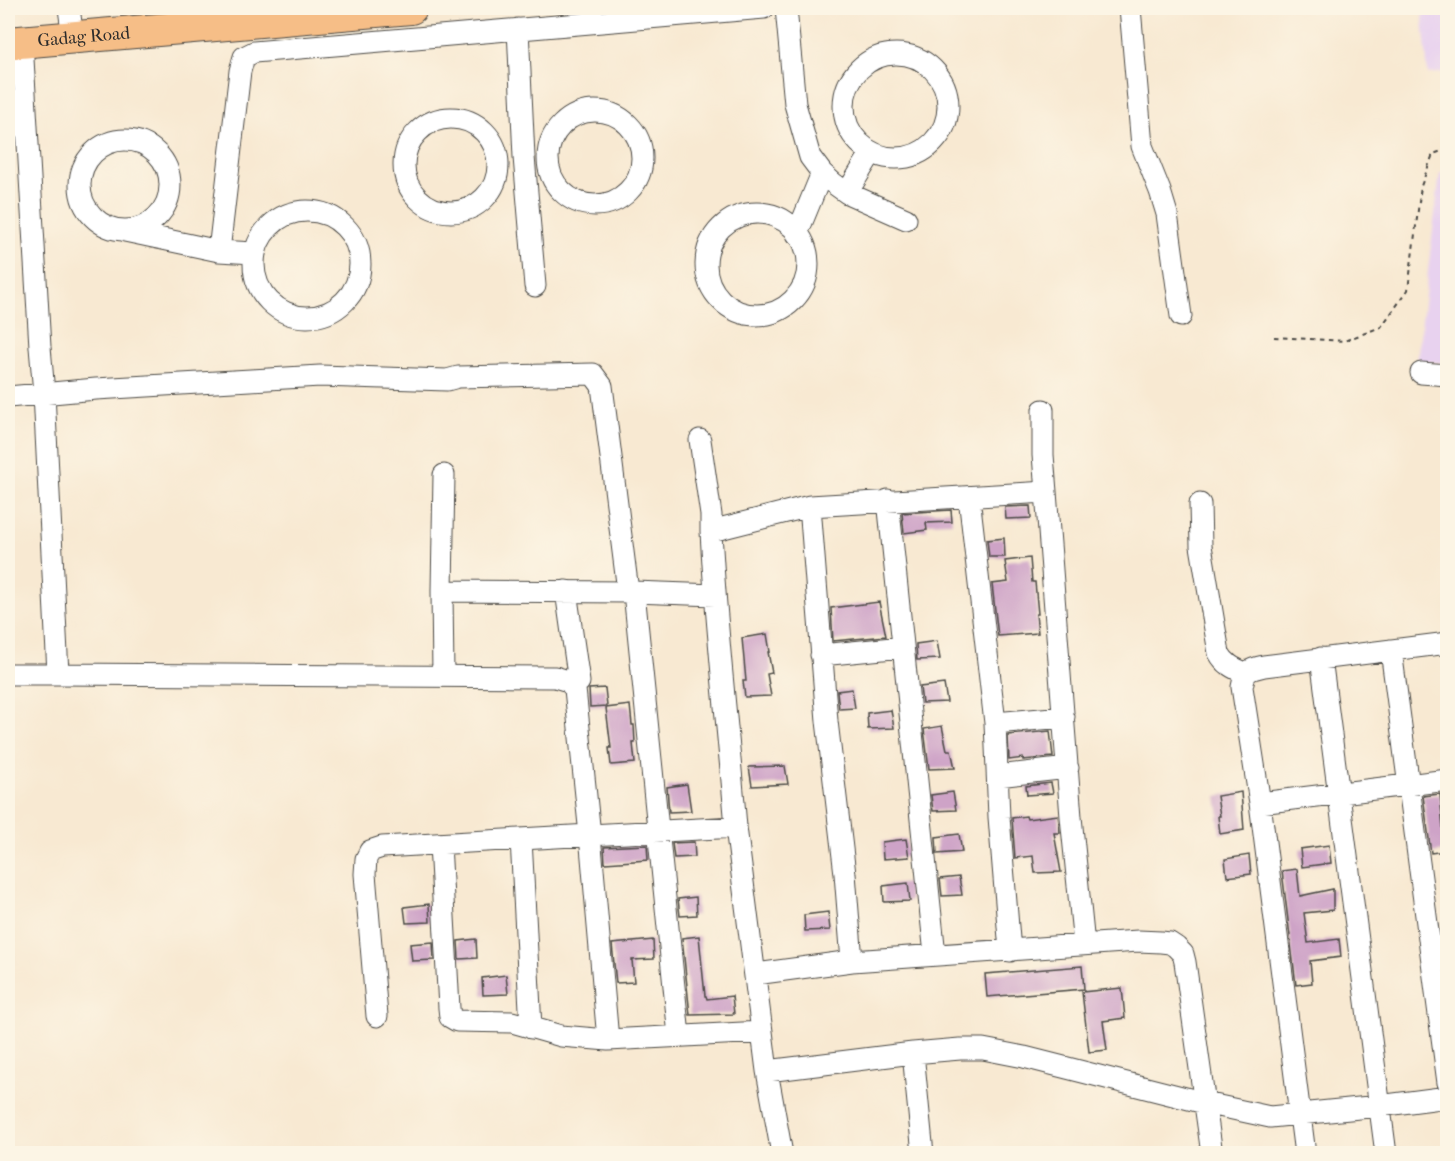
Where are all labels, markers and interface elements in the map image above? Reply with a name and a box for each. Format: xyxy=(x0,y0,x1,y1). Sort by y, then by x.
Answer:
street label: Gadag Road xyxy=(37,22,131,51)

